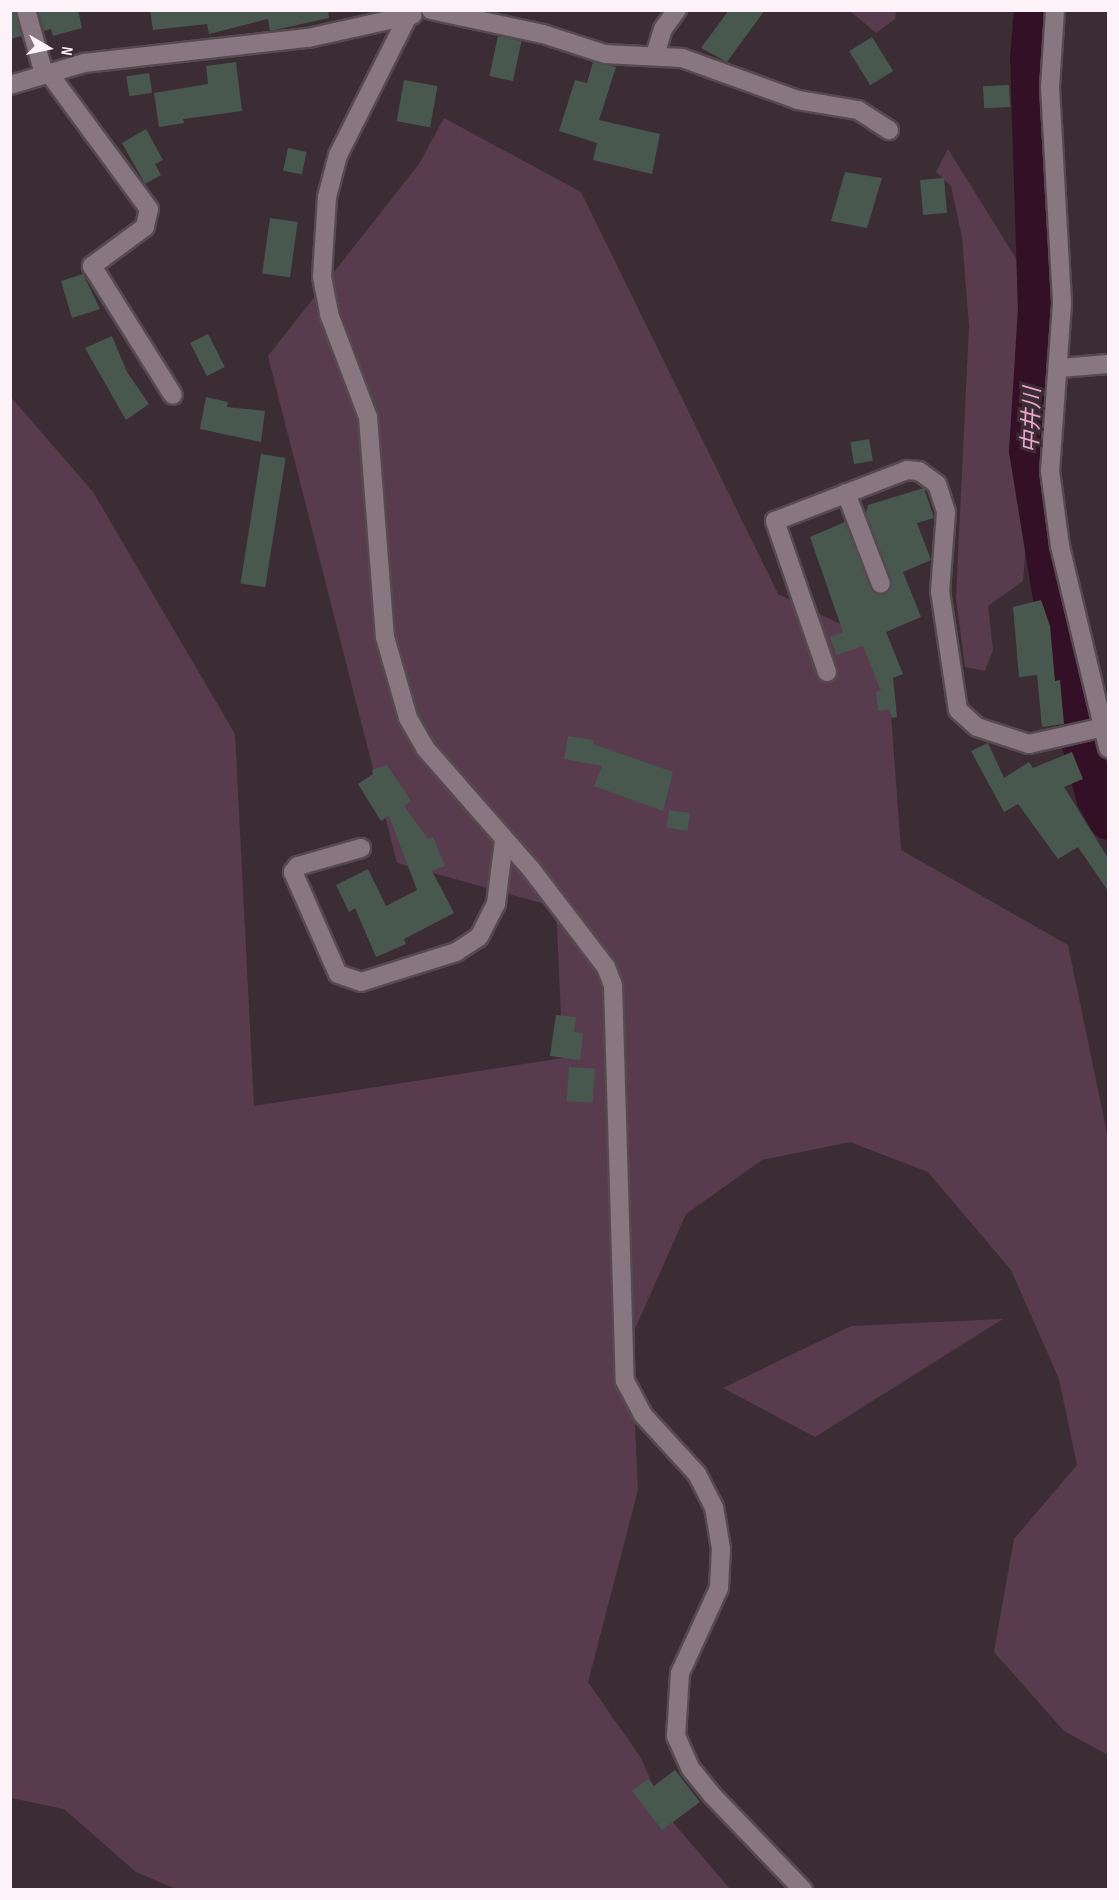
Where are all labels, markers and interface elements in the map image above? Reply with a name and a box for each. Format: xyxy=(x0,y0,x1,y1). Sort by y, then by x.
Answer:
north arrow xyxy=(18,18,78,78)
text: N xyxy=(56,45,76,57)
water label: 中井川 xyxy=(1018,387,1046,453)

